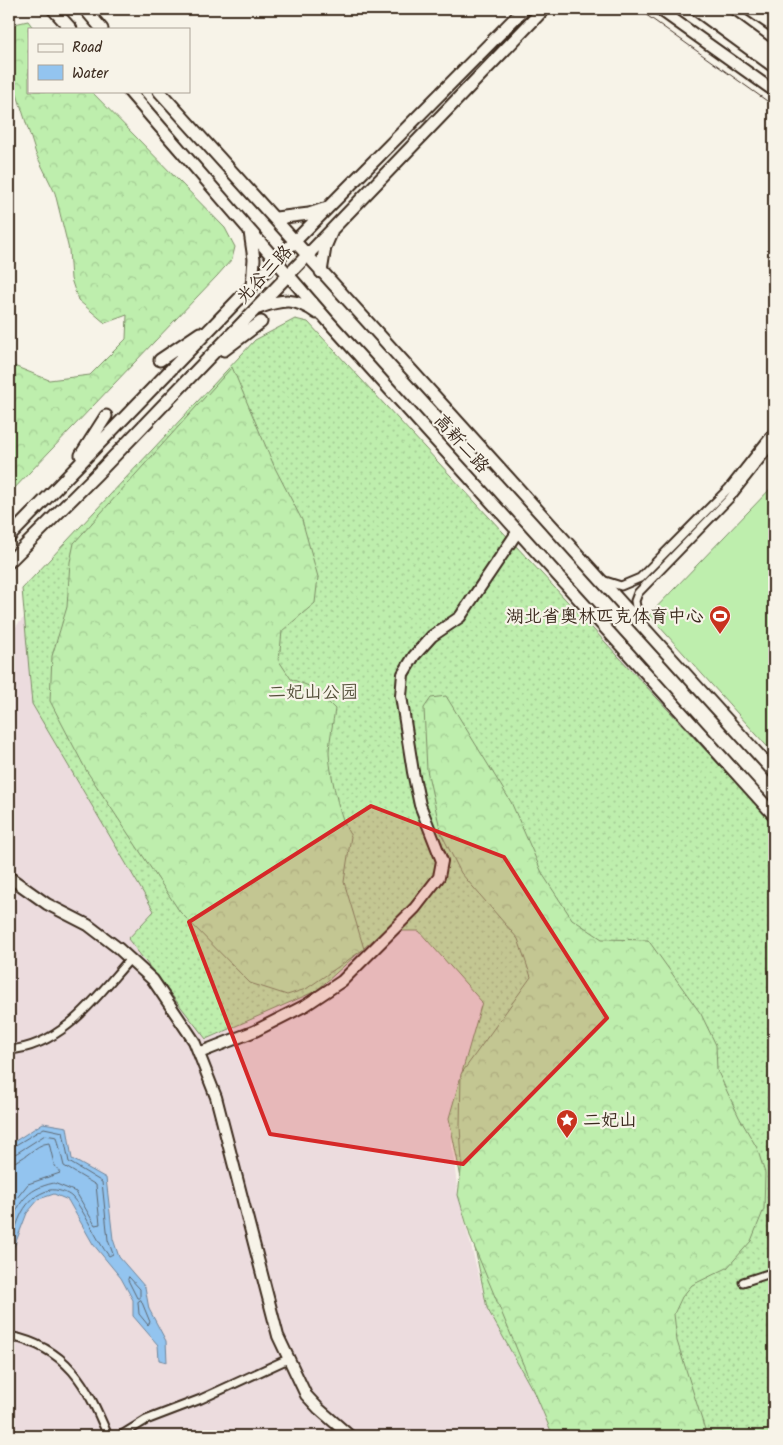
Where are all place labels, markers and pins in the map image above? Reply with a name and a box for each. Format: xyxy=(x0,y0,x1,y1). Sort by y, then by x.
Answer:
place label: 湖北省奥林匹克体育中心 xyxy=(506,603,704,632)
sports icon: 湖北省奥林匹克体育中心 xyxy=(708,604,732,635)
place label: 二妃山 xyxy=(583,1107,637,1136)
place icon: 二妃山 xyxy=(555,1108,579,1139)

